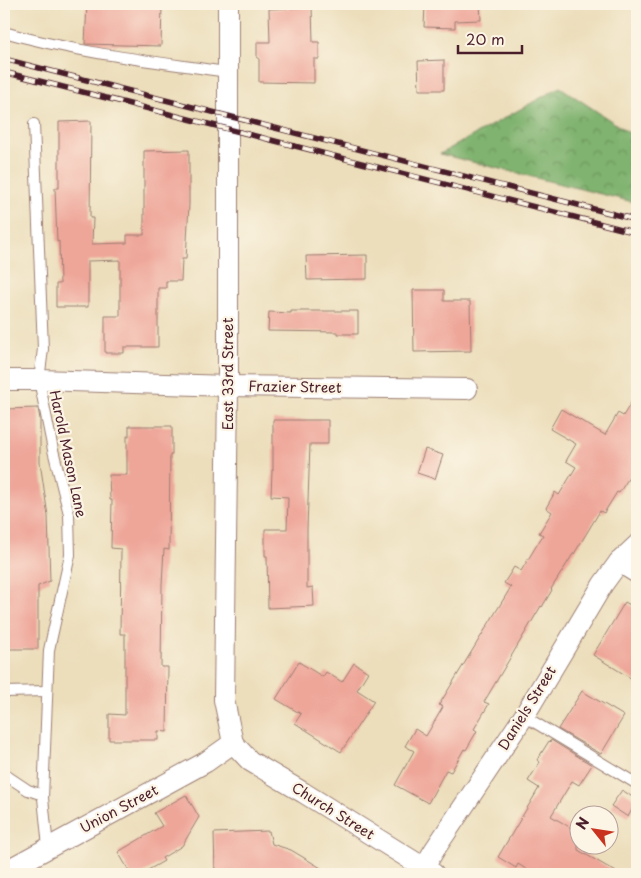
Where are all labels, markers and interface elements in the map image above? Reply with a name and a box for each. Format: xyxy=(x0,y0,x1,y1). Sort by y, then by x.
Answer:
scale bar xyxy=(458,22,522,54)
text: 20 m xyxy=(466,27,505,50)
street label: East 33rd Street xyxy=(217,317,238,430)
street label: Frazier Street xyxy=(248,375,342,398)
street label: Harold Mason Lane xyxy=(45,388,92,520)
street label: Daniels Street xyxy=(492,661,561,754)
street label: Church Street xyxy=(288,777,379,845)
street label: Union Street xyxy=(76,779,162,838)
north arrow xyxy=(568,806,618,856)
text: N xyxy=(570,813,594,833)

